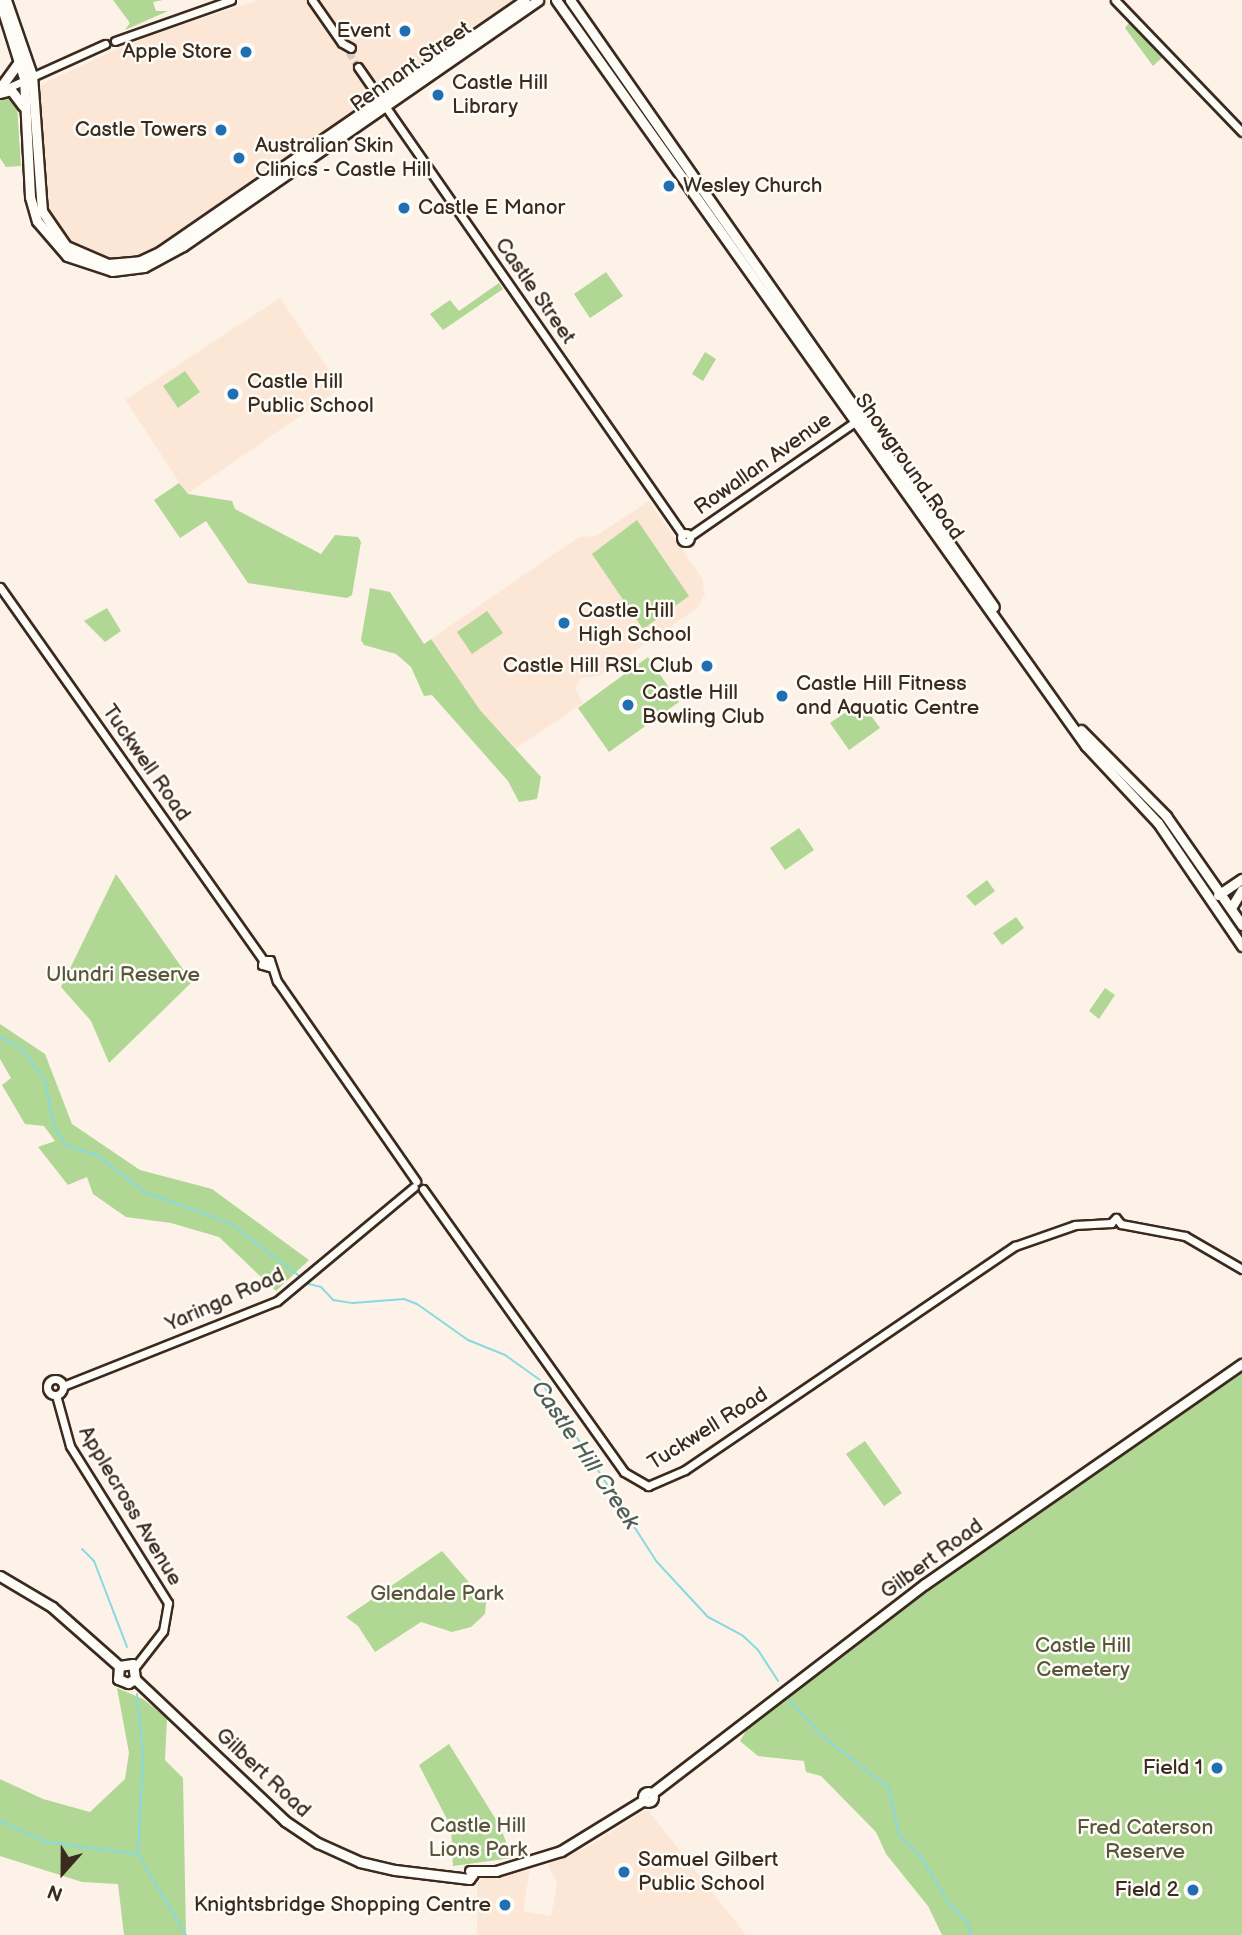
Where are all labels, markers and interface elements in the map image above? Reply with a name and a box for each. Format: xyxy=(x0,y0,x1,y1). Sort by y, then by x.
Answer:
street label: Pennant Street xyxy=(346,16,476,118)
place label: Event xyxy=(337,18,391,44)
marker: Event xyxy=(397,23,413,39)
place label: Apple Store xyxy=(122,39,232,65)
marker: Apple Store xyxy=(238,44,254,60)
place label: Castle Hill Library xyxy=(452,70,548,120)
marker: Castle Hill Library xyxy=(430,87,446,103)
place label: Castle Towers xyxy=(74,117,207,143)
marker: Castle Towers xyxy=(213,122,229,138)
place label: Australian Skin Clinics - Castle Hill xyxy=(255,133,433,183)
marker: Australian Skin Clinics - Castle Hill xyxy=(229,148,249,168)
place label: Wesley Church xyxy=(683,173,824,199)
marker: Wesley Church xyxy=(661,178,677,194)
place label: Castle E Manor xyxy=(418,195,565,221)
marker: Castle E Manor xyxy=(396,200,412,216)
street label: Castle Street xyxy=(489,233,581,349)
place label: Castle Hill Public School xyxy=(247,369,374,419)
marker: Castle Hill Public School xyxy=(225,386,241,402)
street label: Showground Road xyxy=(849,389,969,545)
street label: Rowallan Avenue xyxy=(690,407,836,521)
place label: Castle Hill High School xyxy=(578,598,692,648)
marker: Castle Hill High School xyxy=(556,615,572,631)
place label: Castle Hill RSL Club xyxy=(503,653,693,679)
marker: Castle Hill RSL Club xyxy=(699,658,715,674)
place label: Castle Hill Fitness and Aquatic Centre xyxy=(796,671,979,721)
place label: Castle Hill Bowling Club xyxy=(642,680,765,730)
marker: Castle Hill Fitness and Aquatic Centre xyxy=(774,688,790,704)
marker: Castle Hill Bowling Club xyxy=(620,697,636,713)
street label: Tuckwell Road xyxy=(97,700,195,826)
park label: Ulundri Reserve xyxy=(46,962,200,988)
street label: Yaringa Road xyxy=(162,1263,288,1337)
water label: Castle Hill Creek xyxy=(525,1375,645,1535)
street label: Tuckwell Road xyxy=(643,1382,773,1476)
street label: Applecross Avenue xyxy=(72,1422,188,1590)
street label: Gilbert Road xyxy=(876,1513,988,1605)
park label: Glendale Park xyxy=(370,1581,504,1607)
park label: Castle Hill Cemetery xyxy=(1035,1633,1131,1683)
street label: Gilbert Road xyxy=(210,1723,316,1823)
place label: Field 1 xyxy=(1143,1755,1203,1781)
marker: Field 1 xyxy=(1209,1760,1225,1776)
park label: Castle Hill Lions Park xyxy=(429,1813,527,1863)
park label: Fred Caterson Reserve xyxy=(1077,1815,1213,1865)
north arrow xyxy=(28,1837,98,1907)
place label: Samuel Gilbert Public School xyxy=(638,1847,778,1897)
marker: Samuel Gilbert Public School xyxy=(616,1864,632,1880)
place label: Field 2 xyxy=(1114,1877,1179,1903)
text: N xyxy=(45,1879,66,1905)
marker: Field 2 xyxy=(1185,1882,1201,1898)
place label: Knightsbridge Shopping Centre xyxy=(193,1892,491,1918)
marker: Knightsbridge Shopping Centre xyxy=(497,1897,513,1913)

